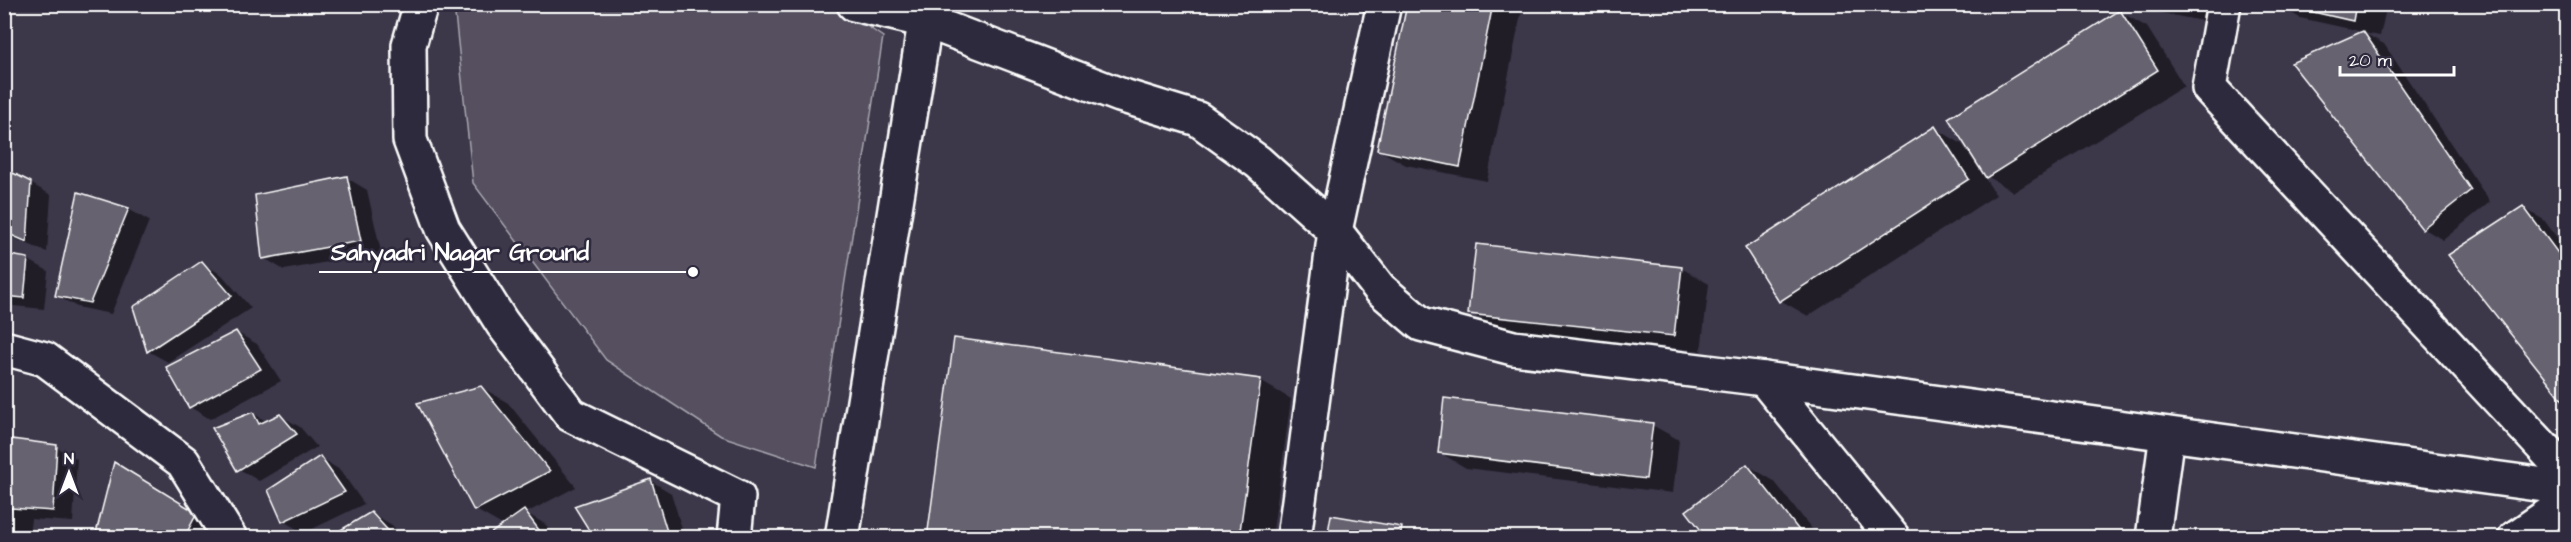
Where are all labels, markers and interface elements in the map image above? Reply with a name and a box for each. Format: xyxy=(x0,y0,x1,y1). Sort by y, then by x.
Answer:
scale bar xyxy=(2340,39,2454,77)
text: 20 m xyxy=(2349,48,2392,73)
callout: Sahyadri Nagar Ground xyxy=(319,230,601,272)
text: Sahyadri Nagar Ground xyxy=(330,236,590,272)
north arrow xyxy=(39,443,99,503)
text: N xyxy=(64,448,74,470)

